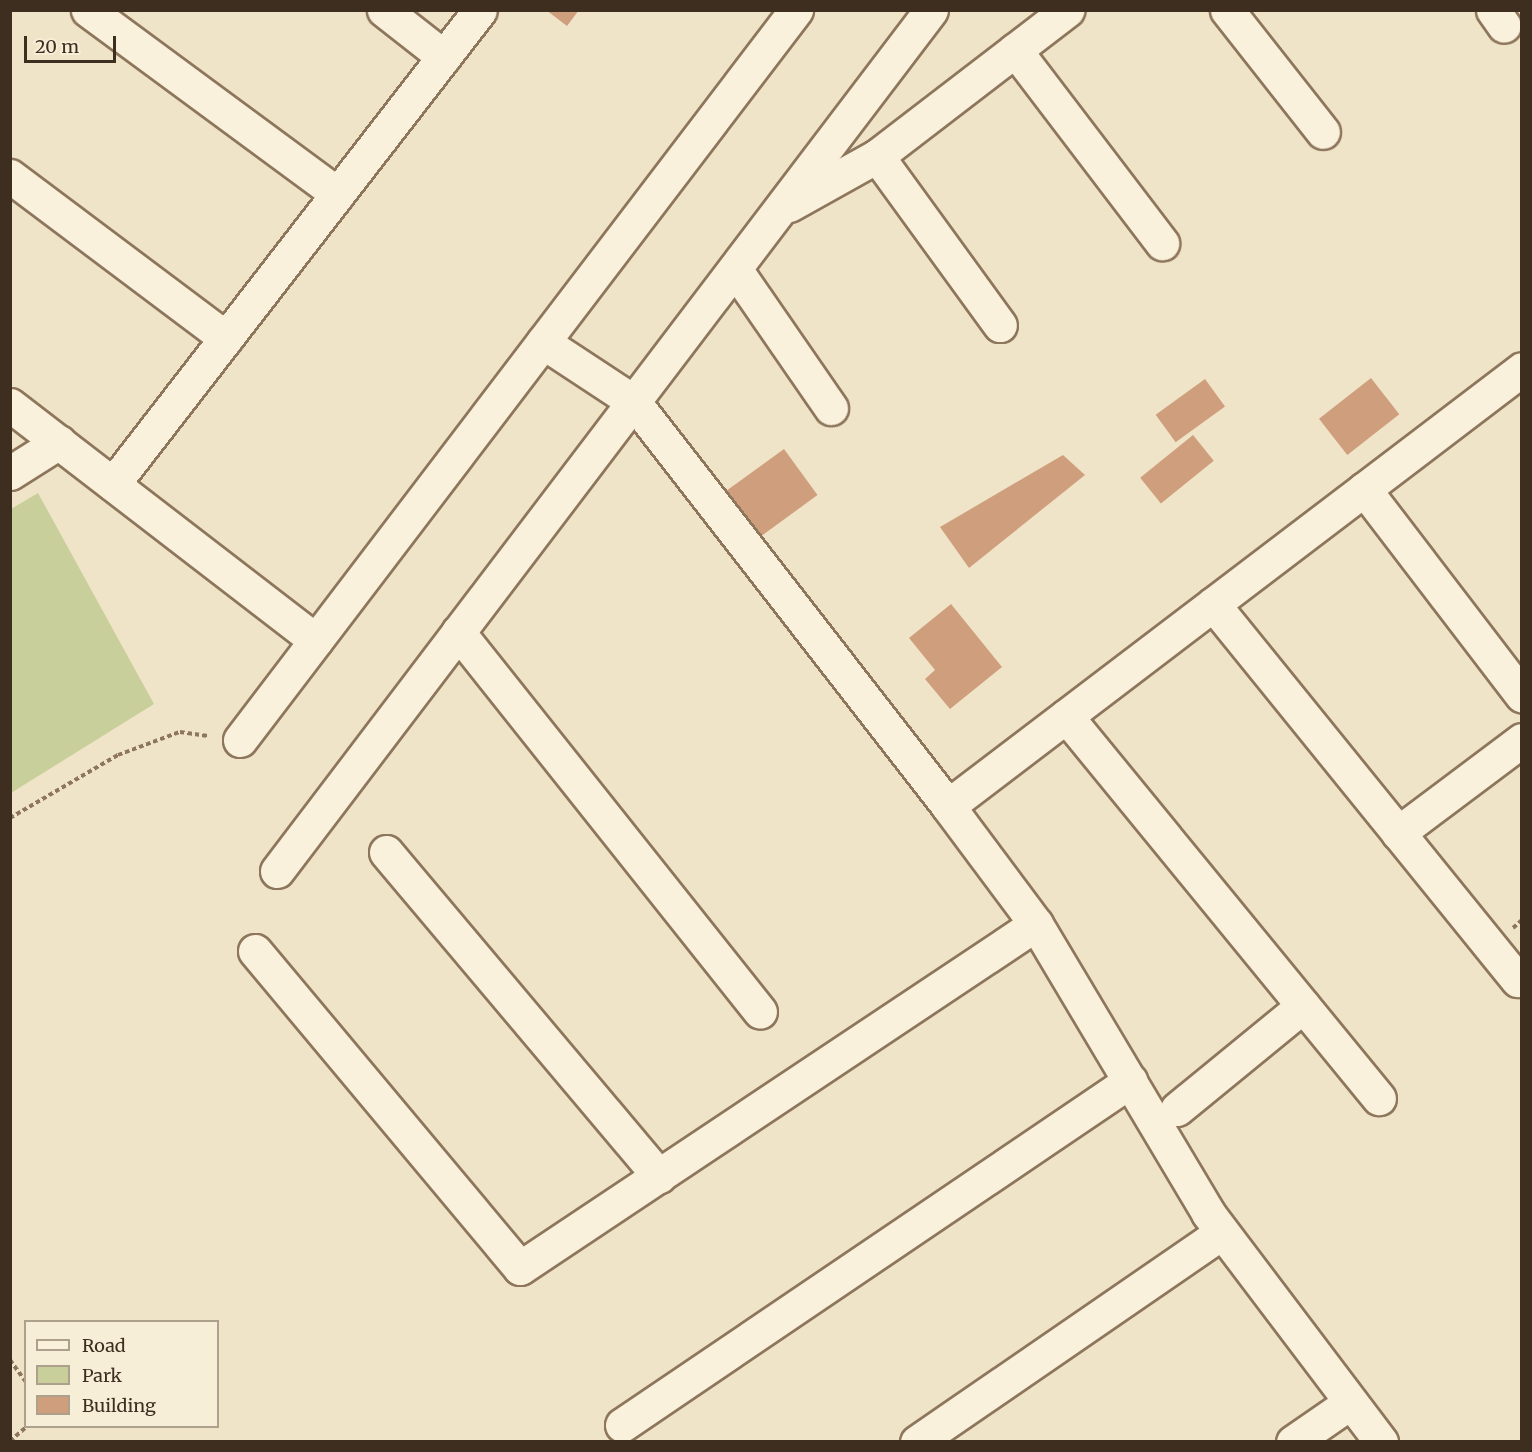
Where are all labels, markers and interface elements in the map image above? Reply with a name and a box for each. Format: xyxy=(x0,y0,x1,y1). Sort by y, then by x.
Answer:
scale bar xyxy=(27,24,118,62)
text: 20 m xyxy=(35,35,79,58)
legend xyxy=(24,1320,219,1428)
text: Road xyxy=(82,1334,126,1357)
text: Park xyxy=(82,1364,122,1387)
text: Building xyxy=(82,1394,156,1417)

